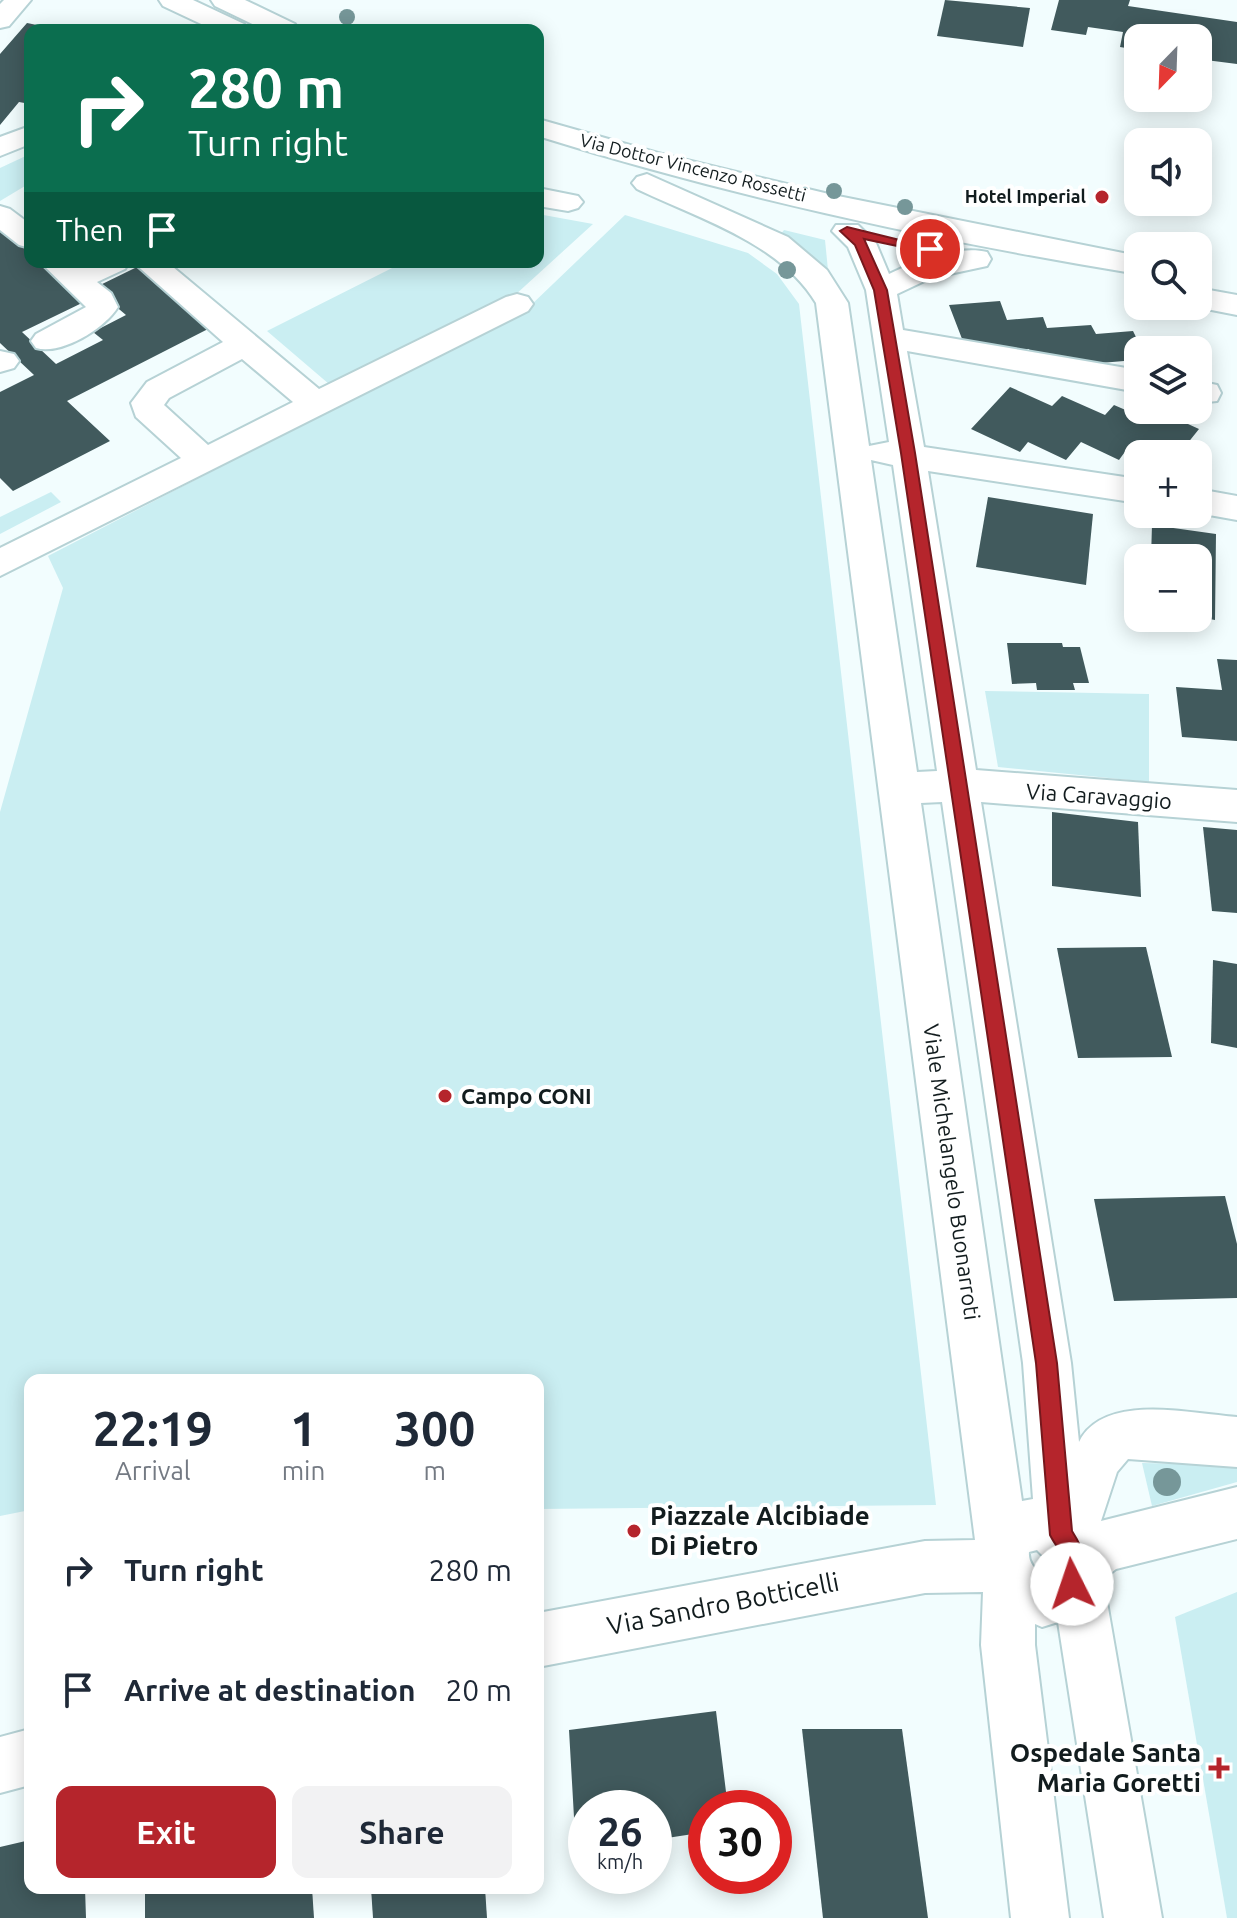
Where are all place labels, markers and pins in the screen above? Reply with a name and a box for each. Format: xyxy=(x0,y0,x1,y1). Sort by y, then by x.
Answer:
place label: Hotel Imperial xyxy=(965,186,1087,206)
marker: Hotel Imperial xyxy=(1093,188,1111,206)
pin xyxy=(896,215,964,283)
place label: Campo CONI xyxy=(461,1083,592,1108)
marker: Campo CONI xyxy=(436,1087,454,1105)
place label: Piazzale Alcibiade Di Pietro xyxy=(650,1501,870,1560)
marker: Piazzale Alcibiade Di Pietro xyxy=(625,1522,643,1540)
place label: Ospedale Santa Maria Goretti xyxy=(1010,1738,1201,1797)
marker: Ospedale Santa Maria Goretti xyxy=(1208,1757,1230,1779)

